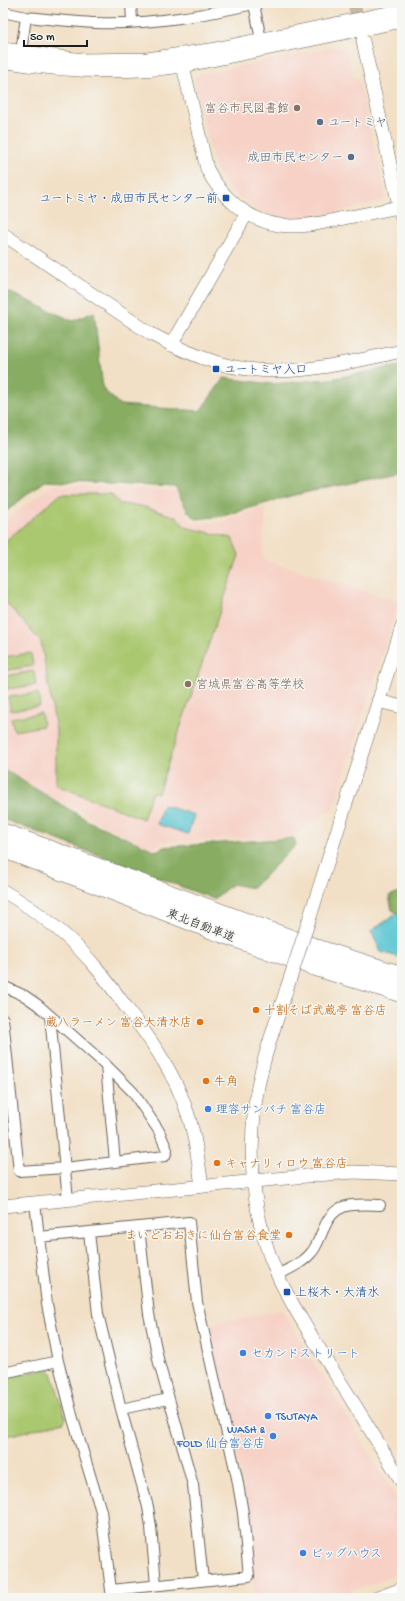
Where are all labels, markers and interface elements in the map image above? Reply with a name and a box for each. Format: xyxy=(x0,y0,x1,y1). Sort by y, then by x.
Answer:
scale bar xyxy=(24,22,87,48)
text: 50 m xyxy=(30,31,55,45)
place label: 富谷市民図書館 xyxy=(205,102,289,117)
marker: 富谷市民図書館 xyxy=(292,103,302,113)
marker: ユートミヤ xyxy=(315,117,325,127)
place label: ユートミヤ xyxy=(328,117,387,131)
place label: 成田市民センター xyxy=(247,151,343,166)
marker: 成田市民センター xyxy=(346,152,356,162)
place label: ユートミヤ・成田市民センター前 xyxy=(39,192,218,207)
marker: ユートミヤ・成田市民センター前 xyxy=(221,193,231,203)
marker: ユートミヤ入口 xyxy=(211,364,221,374)
place label: ユートミヤ入口 xyxy=(224,364,307,378)
place label: 宮城県富谷高等学校 xyxy=(196,678,304,693)
marker: 宮城県富谷高等学校 xyxy=(183,679,193,689)
street label: 東北自動車道 xyxy=(164,906,237,946)
place label: 十割そば武蔵亭 富谷店 xyxy=(264,1003,387,1019)
marker: 十割そば武蔵亭 富谷店 xyxy=(251,1005,261,1015)
place label: 蔵八ラーメン 富谷大清水店 xyxy=(45,1016,192,1031)
marker: 蔵八ラーメン 富谷大清水店 xyxy=(195,1017,205,1027)
place label: 牛角 xyxy=(214,1075,238,1090)
marker: 牛角 xyxy=(201,1076,211,1086)
place label: 理容サンパチ 富谷店 xyxy=(216,1103,326,1118)
marker: 理容サンパチ 富谷店 xyxy=(203,1104,213,1114)
place label: キャナリィロウ 富谷店 xyxy=(225,1157,348,1172)
marker: キャナリィロウ 富谷店 xyxy=(212,1158,222,1168)
place label: まいどおおきに仙台富谷食堂 xyxy=(125,1229,281,1244)
marker: まいどおおきに仙台富谷食堂 xyxy=(284,1230,294,1240)
place label: 上桜木・大清水 xyxy=(295,1286,379,1301)
marker: 上桜木・大清水 xyxy=(282,1287,292,1297)
marker: セカンドストリート xyxy=(238,1348,248,1358)
place label: セカンドストリート xyxy=(251,1348,360,1362)
marker: TSUTAYA xyxy=(263,1411,273,1421)
place label: TSUTAYA xyxy=(275,1411,318,1425)
place label: WASH & FOLD 仙台富谷店 xyxy=(176,1424,265,1452)
marker: WASH & FOLD 仙台富谷店 xyxy=(268,1431,278,1441)
place label: ビッグハウス xyxy=(311,1547,382,1562)
marker: ビッグハウス xyxy=(298,1548,308,1558)

